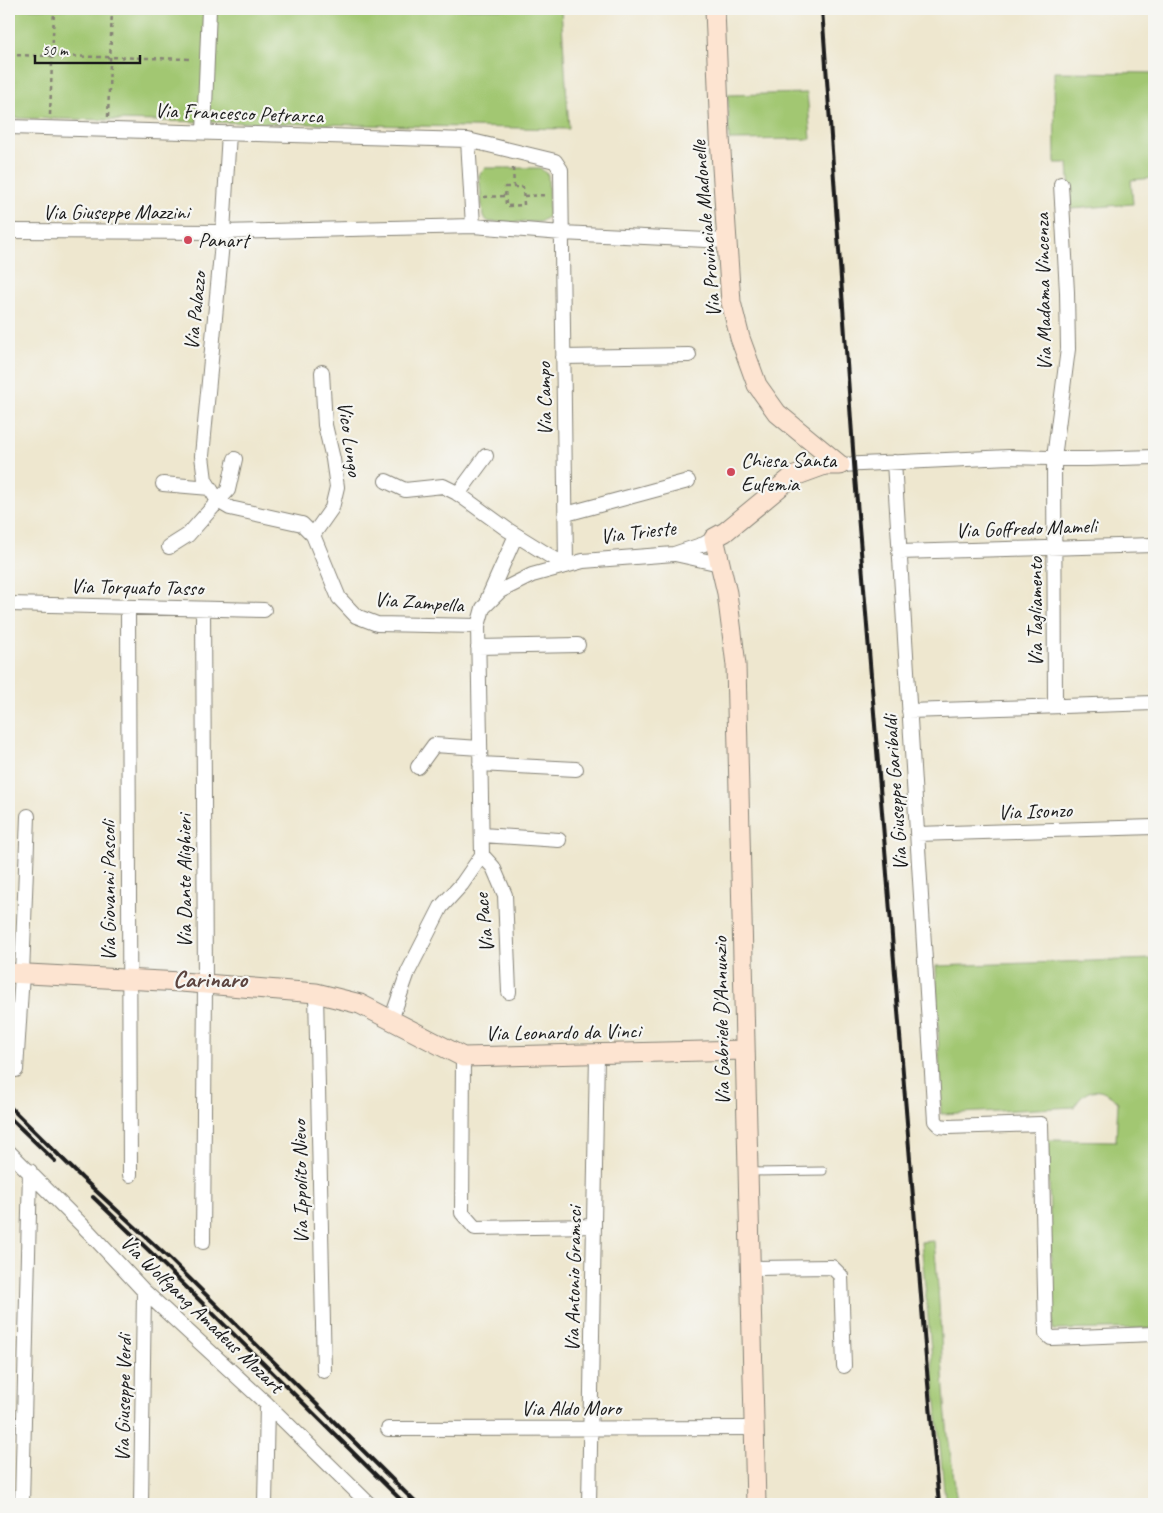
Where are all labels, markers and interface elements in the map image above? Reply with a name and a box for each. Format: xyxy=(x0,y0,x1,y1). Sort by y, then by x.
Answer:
scale bar xyxy=(35,32,140,64)
text: 50 m xyxy=(42,41,69,60)
street label: Via Francesco Petrarca xyxy=(154,97,325,129)
street label: Via Provinciale Madonelle xyxy=(685,138,727,318)
street label: Via Giuseppe Mazzini xyxy=(43,199,192,225)
street label: Via Madama Vincenza xyxy=(1029,211,1057,371)
place label: Panart xyxy=(198,227,252,253)
marker: Panart xyxy=(182,234,194,246)
street label: Via Palazzo xyxy=(178,268,212,351)
street label: Via Campo xyxy=(530,360,558,436)
street label: Vico Lungo xyxy=(332,400,368,480)
place label: Chiesa Santa Eufemia xyxy=(741,447,838,497)
marker: Chiesa Santa Eufemia xyxy=(725,466,737,478)
street label: Via Goffredo Mameli xyxy=(955,512,1100,543)
street label: Via Trieste xyxy=(599,514,678,550)
street label: Via Tagliamento xyxy=(1022,556,1048,667)
street label: Via Torquato Tasso xyxy=(70,573,206,601)
street label: Via Zampella xyxy=(374,586,466,618)
street label: Via Giuseppe Garibaldi xyxy=(876,711,913,872)
street label: Via Isonzo xyxy=(998,797,1074,825)
street label: Via Dante Alighieri xyxy=(171,811,197,948)
street label: Via Giovanni Pascoli xyxy=(95,818,121,961)
street label: Via Pace xyxy=(468,890,500,954)
street label: Via Gabriele D'Annunzio xyxy=(707,935,735,1106)
district label: Carinaro xyxy=(173,964,249,994)
street label: Via Leonardo da Vinci xyxy=(485,1018,644,1046)
street label: Via Ippolito Nievo xyxy=(286,1117,314,1244)
street label: Via Antonio Gramsci xyxy=(559,1203,587,1352)
street label: Via Wolfgang Amadeus Mozart xyxy=(115,1229,290,1400)
street label: Via Giuseppe Verdi xyxy=(109,1331,137,1462)
street label: Via Aldo Moro xyxy=(521,1395,624,1421)

